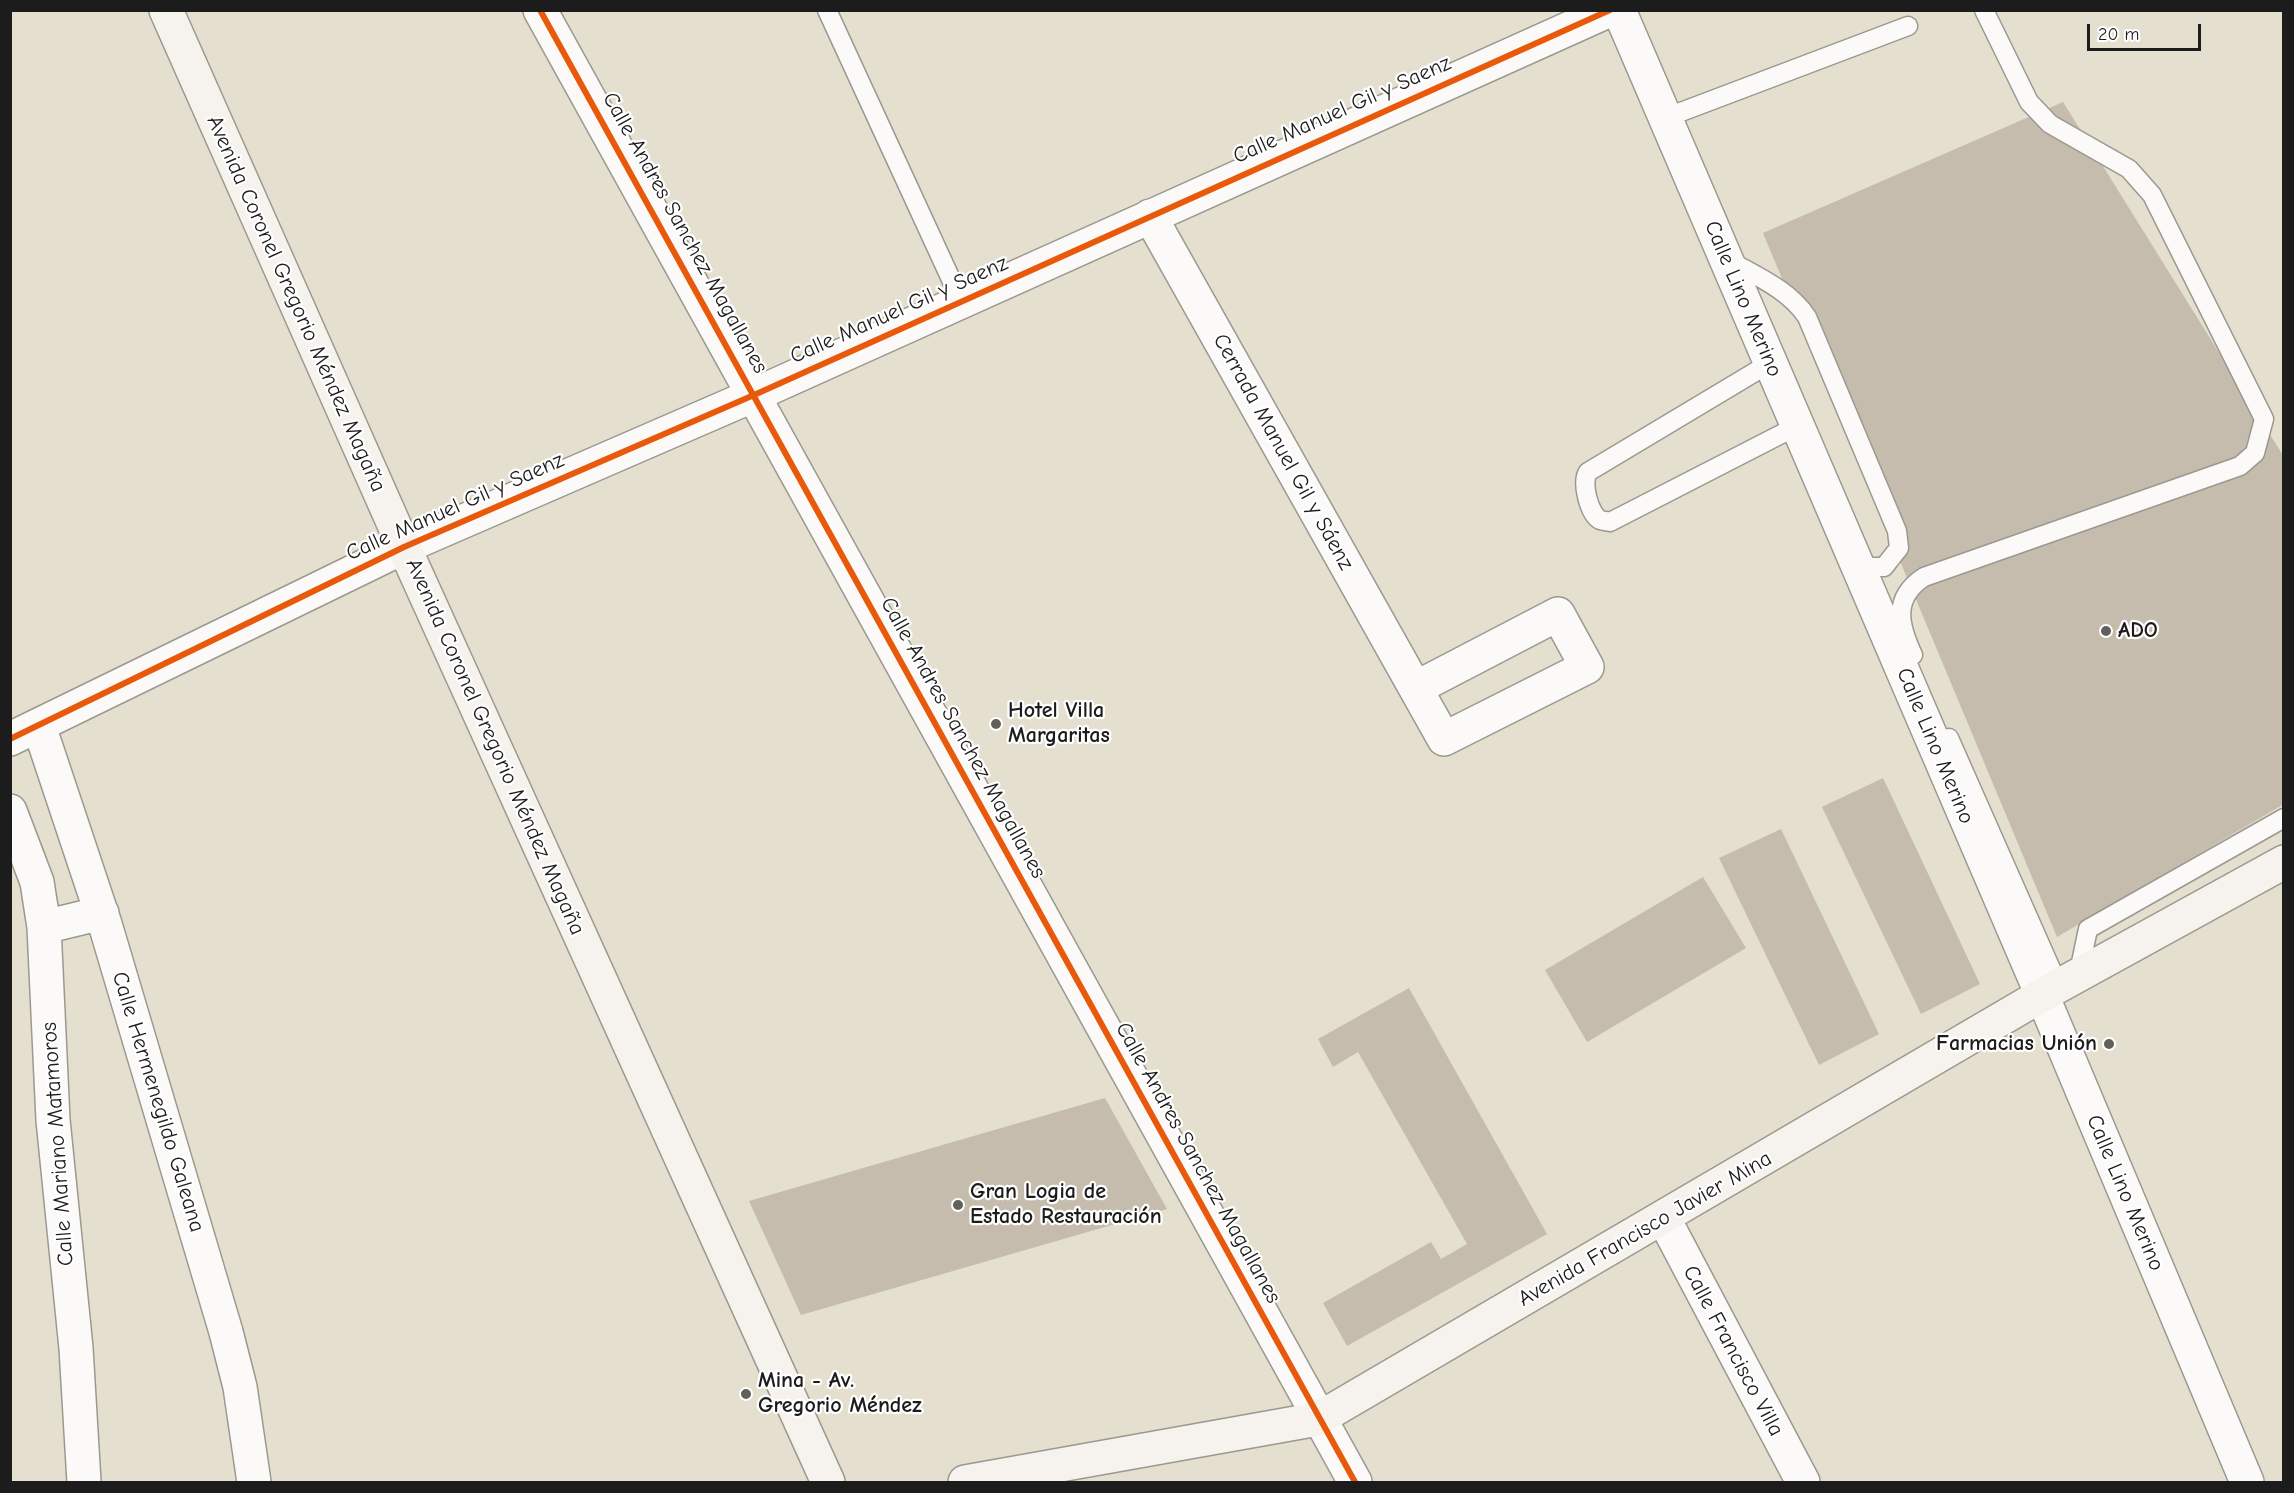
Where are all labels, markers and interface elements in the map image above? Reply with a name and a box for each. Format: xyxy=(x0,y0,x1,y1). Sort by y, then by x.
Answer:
scale bar xyxy=(2090,12,2204,50)
text: 20 m xyxy=(2098,24,2139,45)
street label: Calle Manuel Gil y Saenz xyxy=(1229,50,1455,170)
street label: Calle Andres Sanchez Magallanes xyxy=(597,88,773,378)
street label: Avenida Coronel Gregorio Méndez Magaña xyxy=(201,112,391,496)
street label: Calle Lino Merino xyxy=(1698,217,1788,381)
street label: Calle Manuel Gil y Saenz xyxy=(786,250,1012,370)
street label: Cerrada Manuel Gil y Sáenz xyxy=(1207,329,1359,575)
street label: Calle Manuel Gil y Saenz xyxy=(342,447,568,567)
street label: Avenida Coronel Gregorio Méndez Magaña xyxy=(400,555,590,939)
street label: Calle Andres Sanchez Magallanes xyxy=(875,593,1051,883)
place label: ADO xyxy=(2118,618,2158,644)
marker: ADO xyxy=(2099,624,2113,638)
street label: Calle Lino Merino xyxy=(1890,664,1980,828)
place label: Hotel Villa Margaritas xyxy=(1008,698,1110,750)
marker: Hotel Villa Margaritas xyxy=(989,717,1003,731)
street label: Calle Hermenegildo Galeana xyxy=(106,969,210,1235)
street label: Calle Andres Sanchez Magallanes xyxy=(1110,1018,1286,1308)
street label: Calle Mariano Matamoros xyxy=(36,1021,80,1267)
place label: Farmacias Unión xyxy=(1936,1031,2097,1057)
marker: Farmacias Unión xyxy=(2102,1037,2116,1051)
street label: Calle Lino Merino xyxy=(2080,1111,2170,1275)
street label: Avenida Francisco Javier Mina xyxy=(1513,1145,1777,1313)
place label: Gran Logia de Estado Restauración xyxy=(970,1179,1162,1230)
marker: Gran Logia de Estado Restauración xyxy=(951,1198,965,1212)
street label: Calle Francisco Villa xyxy=(1677,1261,1789,1441)
place label: Mina - Av. Gregorio Méndez xyxy=(758,1368,922,1420)
marker: Mina - Av. Gregorio Méndez xyxy=(739,1387,753,1401)

